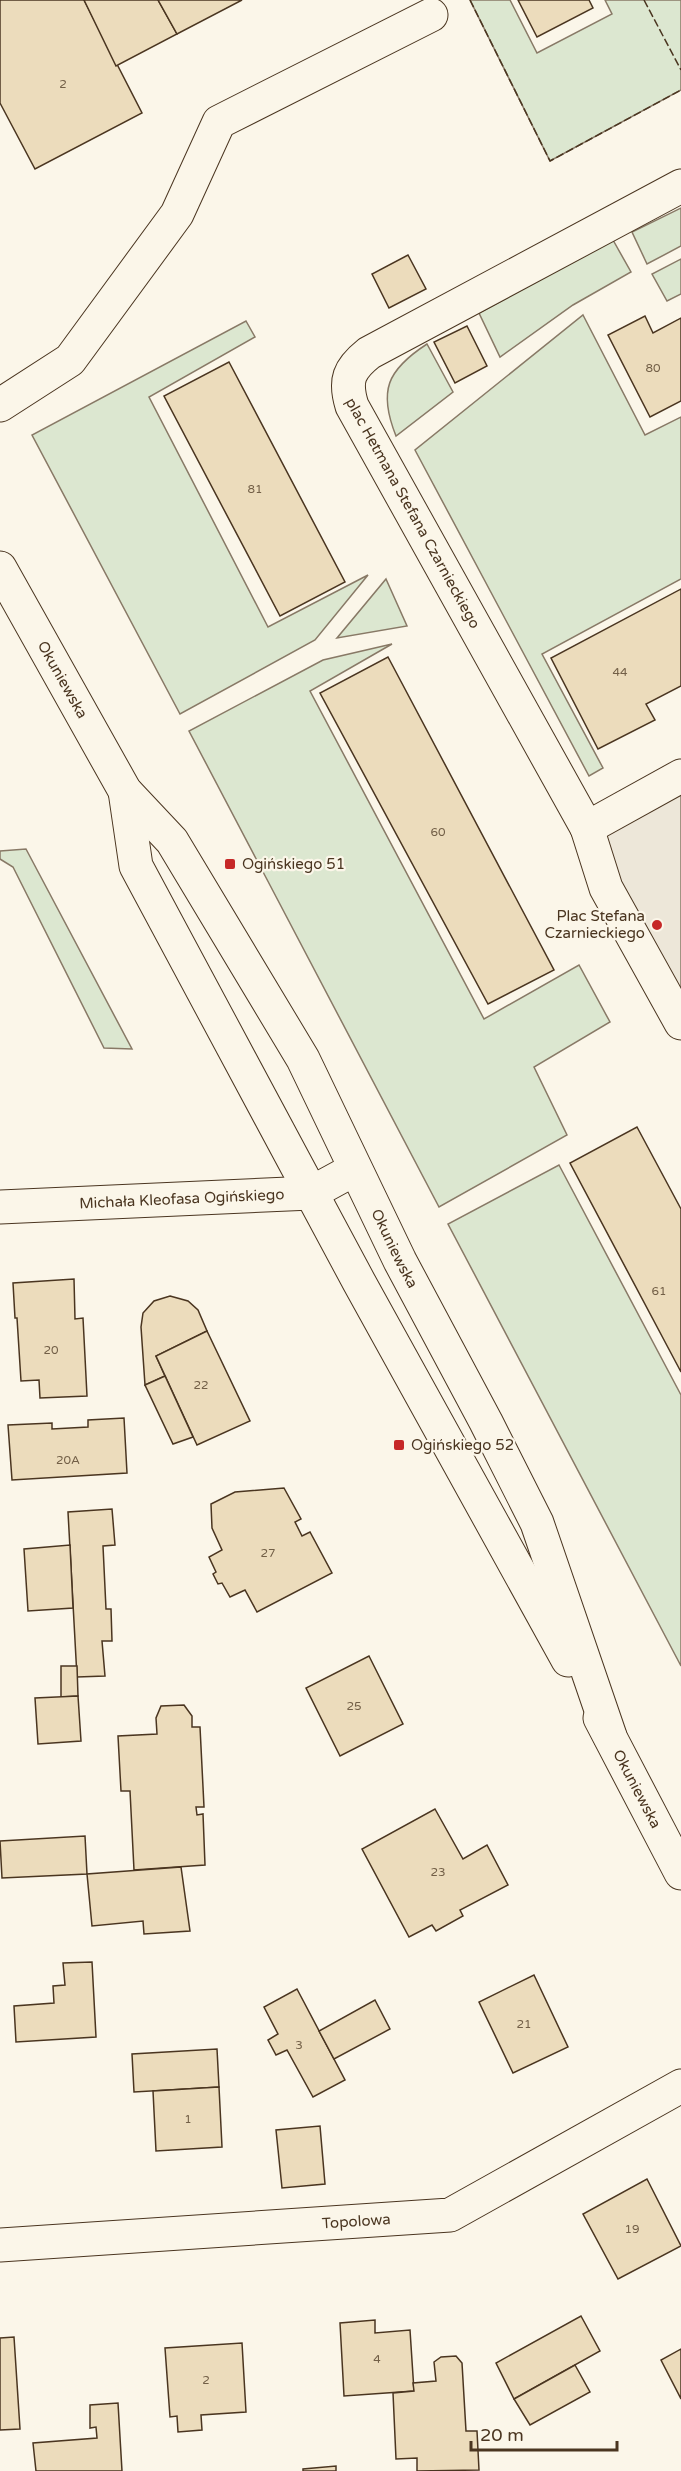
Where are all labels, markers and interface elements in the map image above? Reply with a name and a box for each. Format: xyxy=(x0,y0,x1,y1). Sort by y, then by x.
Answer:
house number: 2 xyxy=(59,77,67,91)
house number: 80 xyxy=(645,361,661,375)
street label: plac Hetmana Stefana Czarnieckiego xyxy=(342,394,484,632)
house number: 81 xyxy=(247,482,263,496)
street label: Okuniewska xyxy=(34,638,92,722)
house number: 44 xyxy=(612,665,628,679)
house number: 60 xyxy=(430,825,446,839)
place label: Ogińskiego 51 xyxy=(242,855,345,873)
marker: Ogińskiego 51 xyxy=(223,857,237,871)
place label: Plac Stefana Czarnieckiego xyxy=(545,907,645,942)
marker: Plac Stefana Czarnieckiego xyxy=(650,918,664,932)
street label: Michała Kleofasa Ogińskiego xyxy=(79,1185,285,1212)
street label: Okuniewska xyxy=(367,1206,422,1291)
house number: 61 xyxy=(651,1284,667,1298)
house number: 20 xyxy=(43,1343,59,1357)
house number: 22 xyxy=(193,1378,209,1392)
place label: Ogińskiego 52 xyxy=(411,1436,514,1454)
marker: Ogińskiego 52 xyxy=(392,1438,406,1452)
house number: 20A xyxy=(56,1453,80,1467)
house number: 27 xyxy=(260,1546,276,1560)
house number: 25 xyxy=(346,1699,362,1713)
street label: Okuniewska xyxy=(609,1747,665,1831)
house number: 23 xyxy=(430,1865,446,1879)
house number: 21 xyxy=(516,2017,532,2031)
house number: 3 xyxy=(295,2038,303,2052)
house number: 1 xyxy=(184,2112,192,2126)
street label: Topolowa xyxy=(321,2210,391,2233)
house number: 19 xyxy=(624,2222,640,2236)
house number: 4 xyxy=(373,2352,381,2366)
house number: 2 xyxy=(202,2373,210,2387)
scale bar xyxy=(471,2414,616,2452)
text: 20 m xyxy=(480,2424,524,2446)

